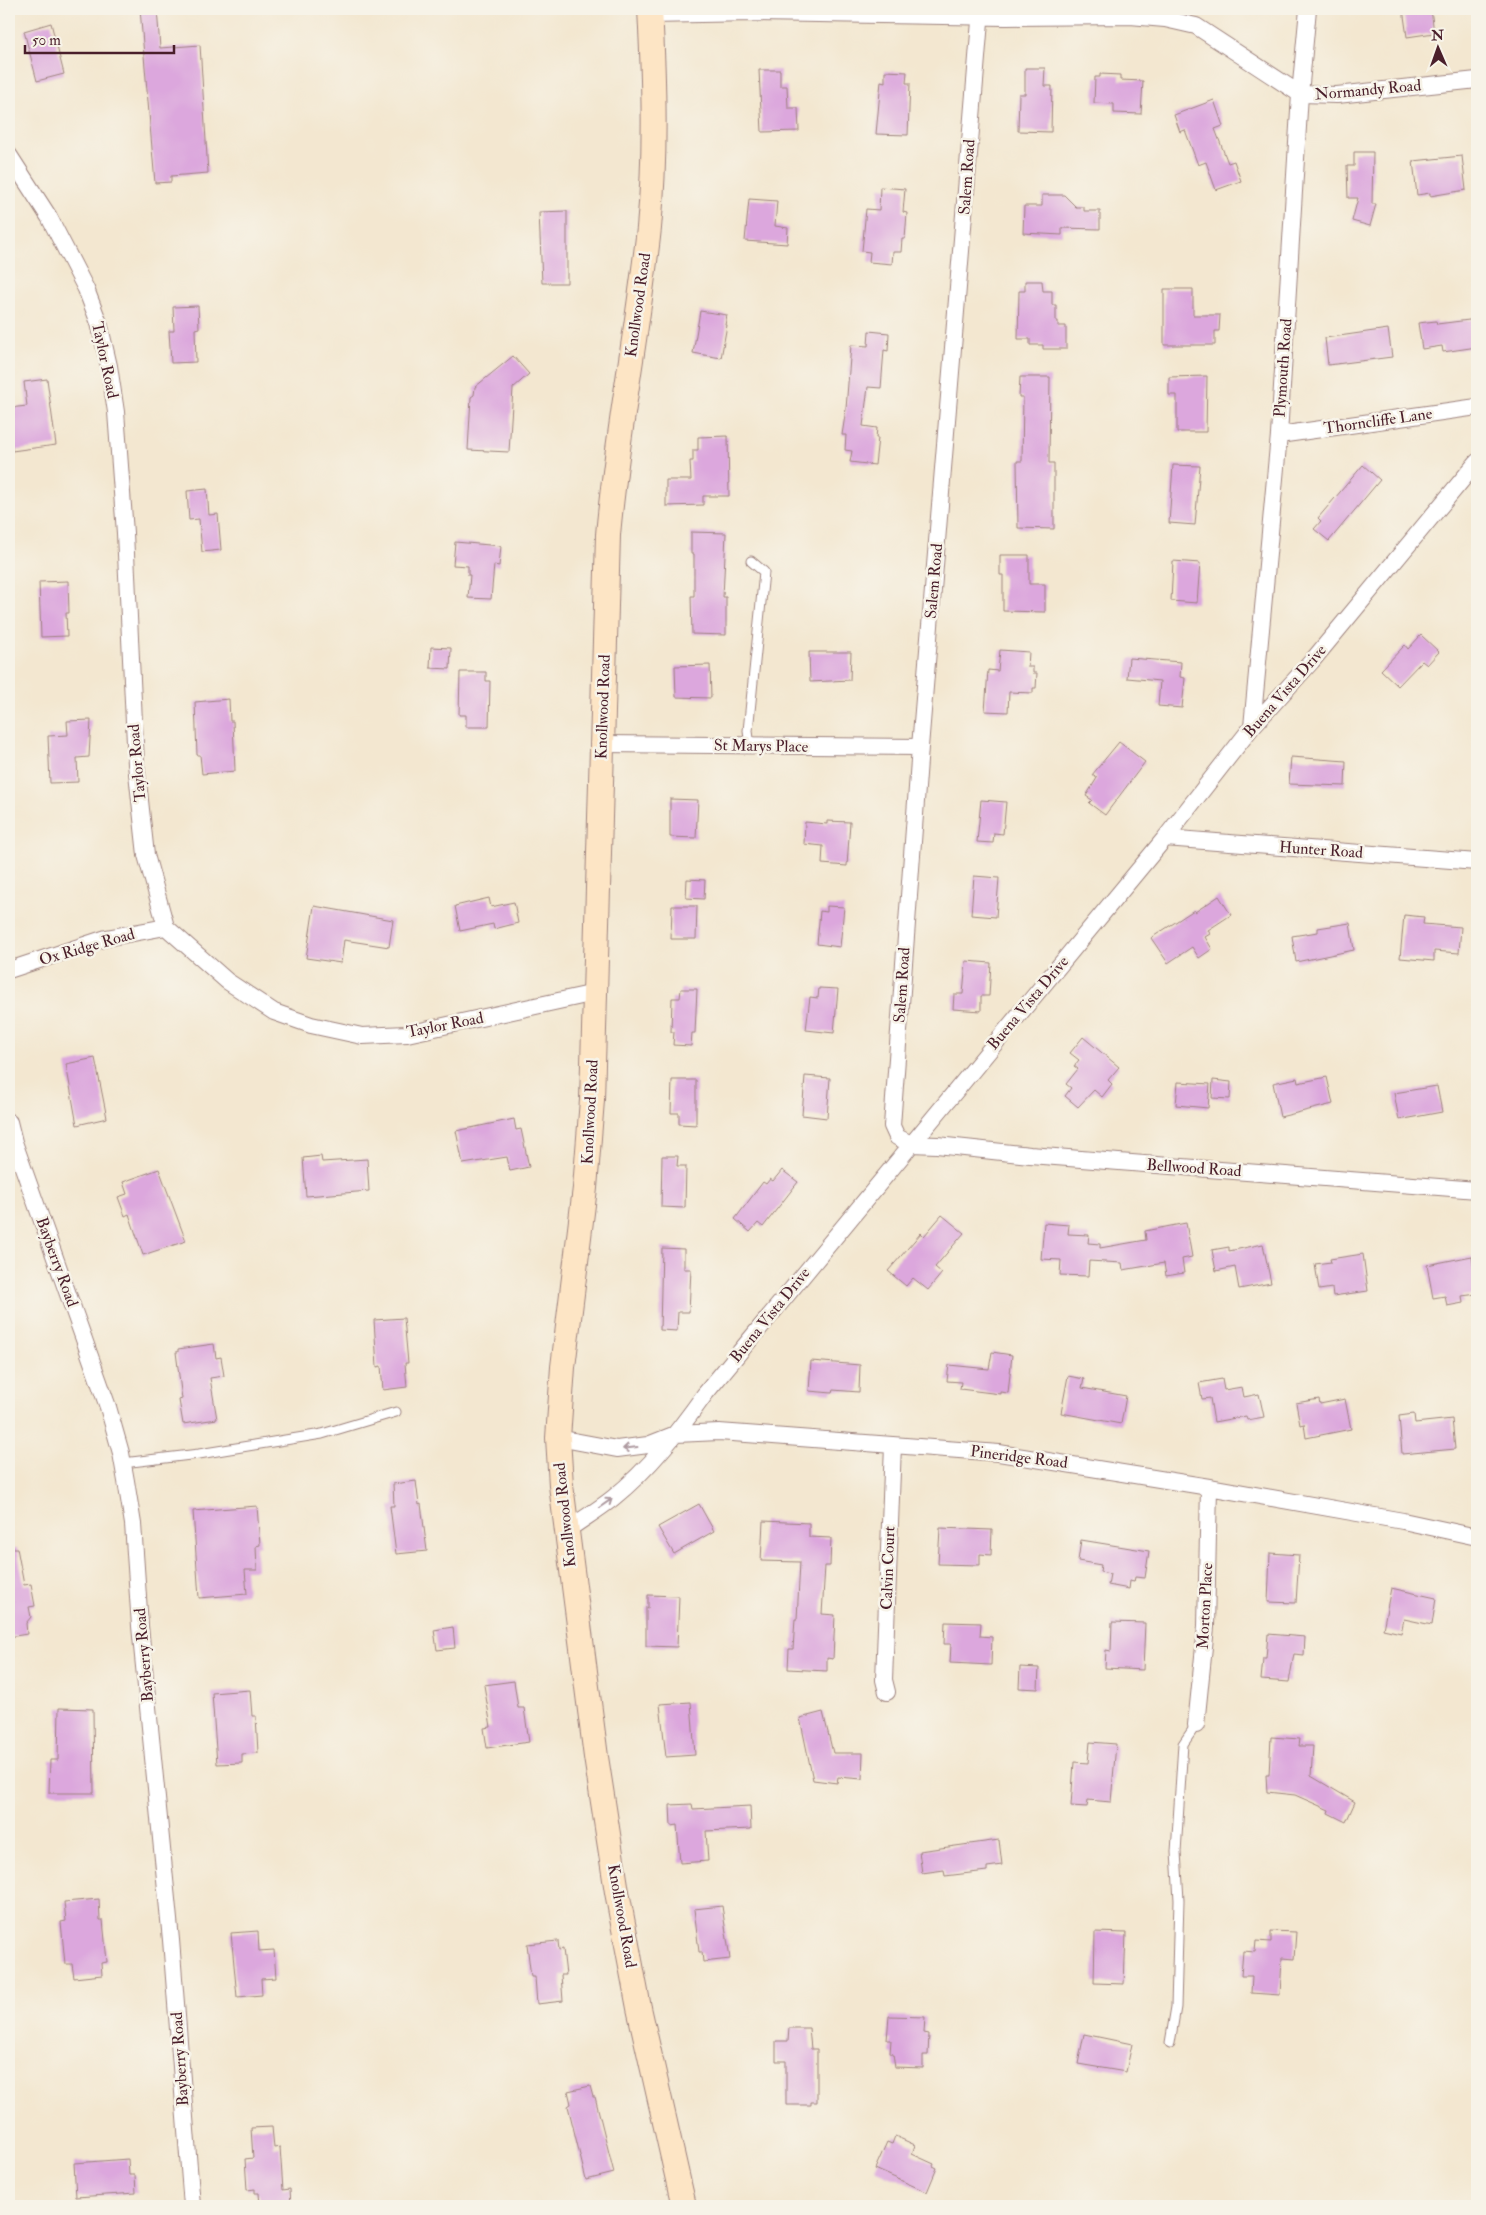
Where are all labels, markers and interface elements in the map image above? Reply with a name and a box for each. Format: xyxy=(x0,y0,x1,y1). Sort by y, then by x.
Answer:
scale bar xyxy=(25,22,174,54)
north arrow xyxy=(1414,22,1464,72)
text: N xyxy=(1430,27,1445,44)
text: 50 m xyxy=(32,31,61,50)
street label: Normandy Road xyxy=(1314,75,1422,105)
street label: Salem Road xyxy=(954,139,980,215)
street label: Knollwood Road xyxy=(621,252,655,358)
street label: Plymouth Road xyxy=(1270,318,1296,418)
street label: Taylor Road xyxy=(87,320,123,400)
street label: Thorncliffe Lane xyxy=(1323,403,1434,439)
street label: Salem Road xyxy=(921,542,947,619)
street label: Buena Vista Drive xyxy=(1239,640,1331,741)
street label: Knollwood Road xyxy=(591,654,615,760)
street label: Taylor Road xyxy=(124,723,150,803)
street label: St Marys Place xyxy=(714,735,809,757)
street label: Hunter Road xyxy=(1278,837,1364,863)
street label: Ox Ridge Road xyxy=(37,924,137,970)
street label: Salem Road xyxy=(889,947,915,1023)
street label: Buena Vista Drive xyxy=(983,952,1073,1054)
street label: Taylor Road xyxy=(405,1008,485,1042)
street label: Knollwood Road xyxy=(577,1059,603,1165)
street label: Bellwood Road xyxy=(1146,1155,1242,1181)
street label: Bayberry Road xyxy=(31,1214,83,1310)
street label: Buena Vista Drive xyxy=(726,1263,815,1367)
street label: Pineridge Road xyxy=(969,1441,1069,1473)
one-way arrow xyxy=(622,1443,638,1453)
street label: Knollwood Road xyxy=(550,1462,580,1568)
one-way arrow xyxy=(598,1498,612,1508)
street label: Calvin Court xyxy=(877,1526,899,1610)
street label: Morton Place xyxy=(1193,1562,1217,1650)
street label: Bayberry Road xyxy=(130,1607,158,1703)
street label: Knollwood Road xyxy=(603,1863,641,1970)
street label: Bayberry Road xyxy=(167,2011,193,2107)

